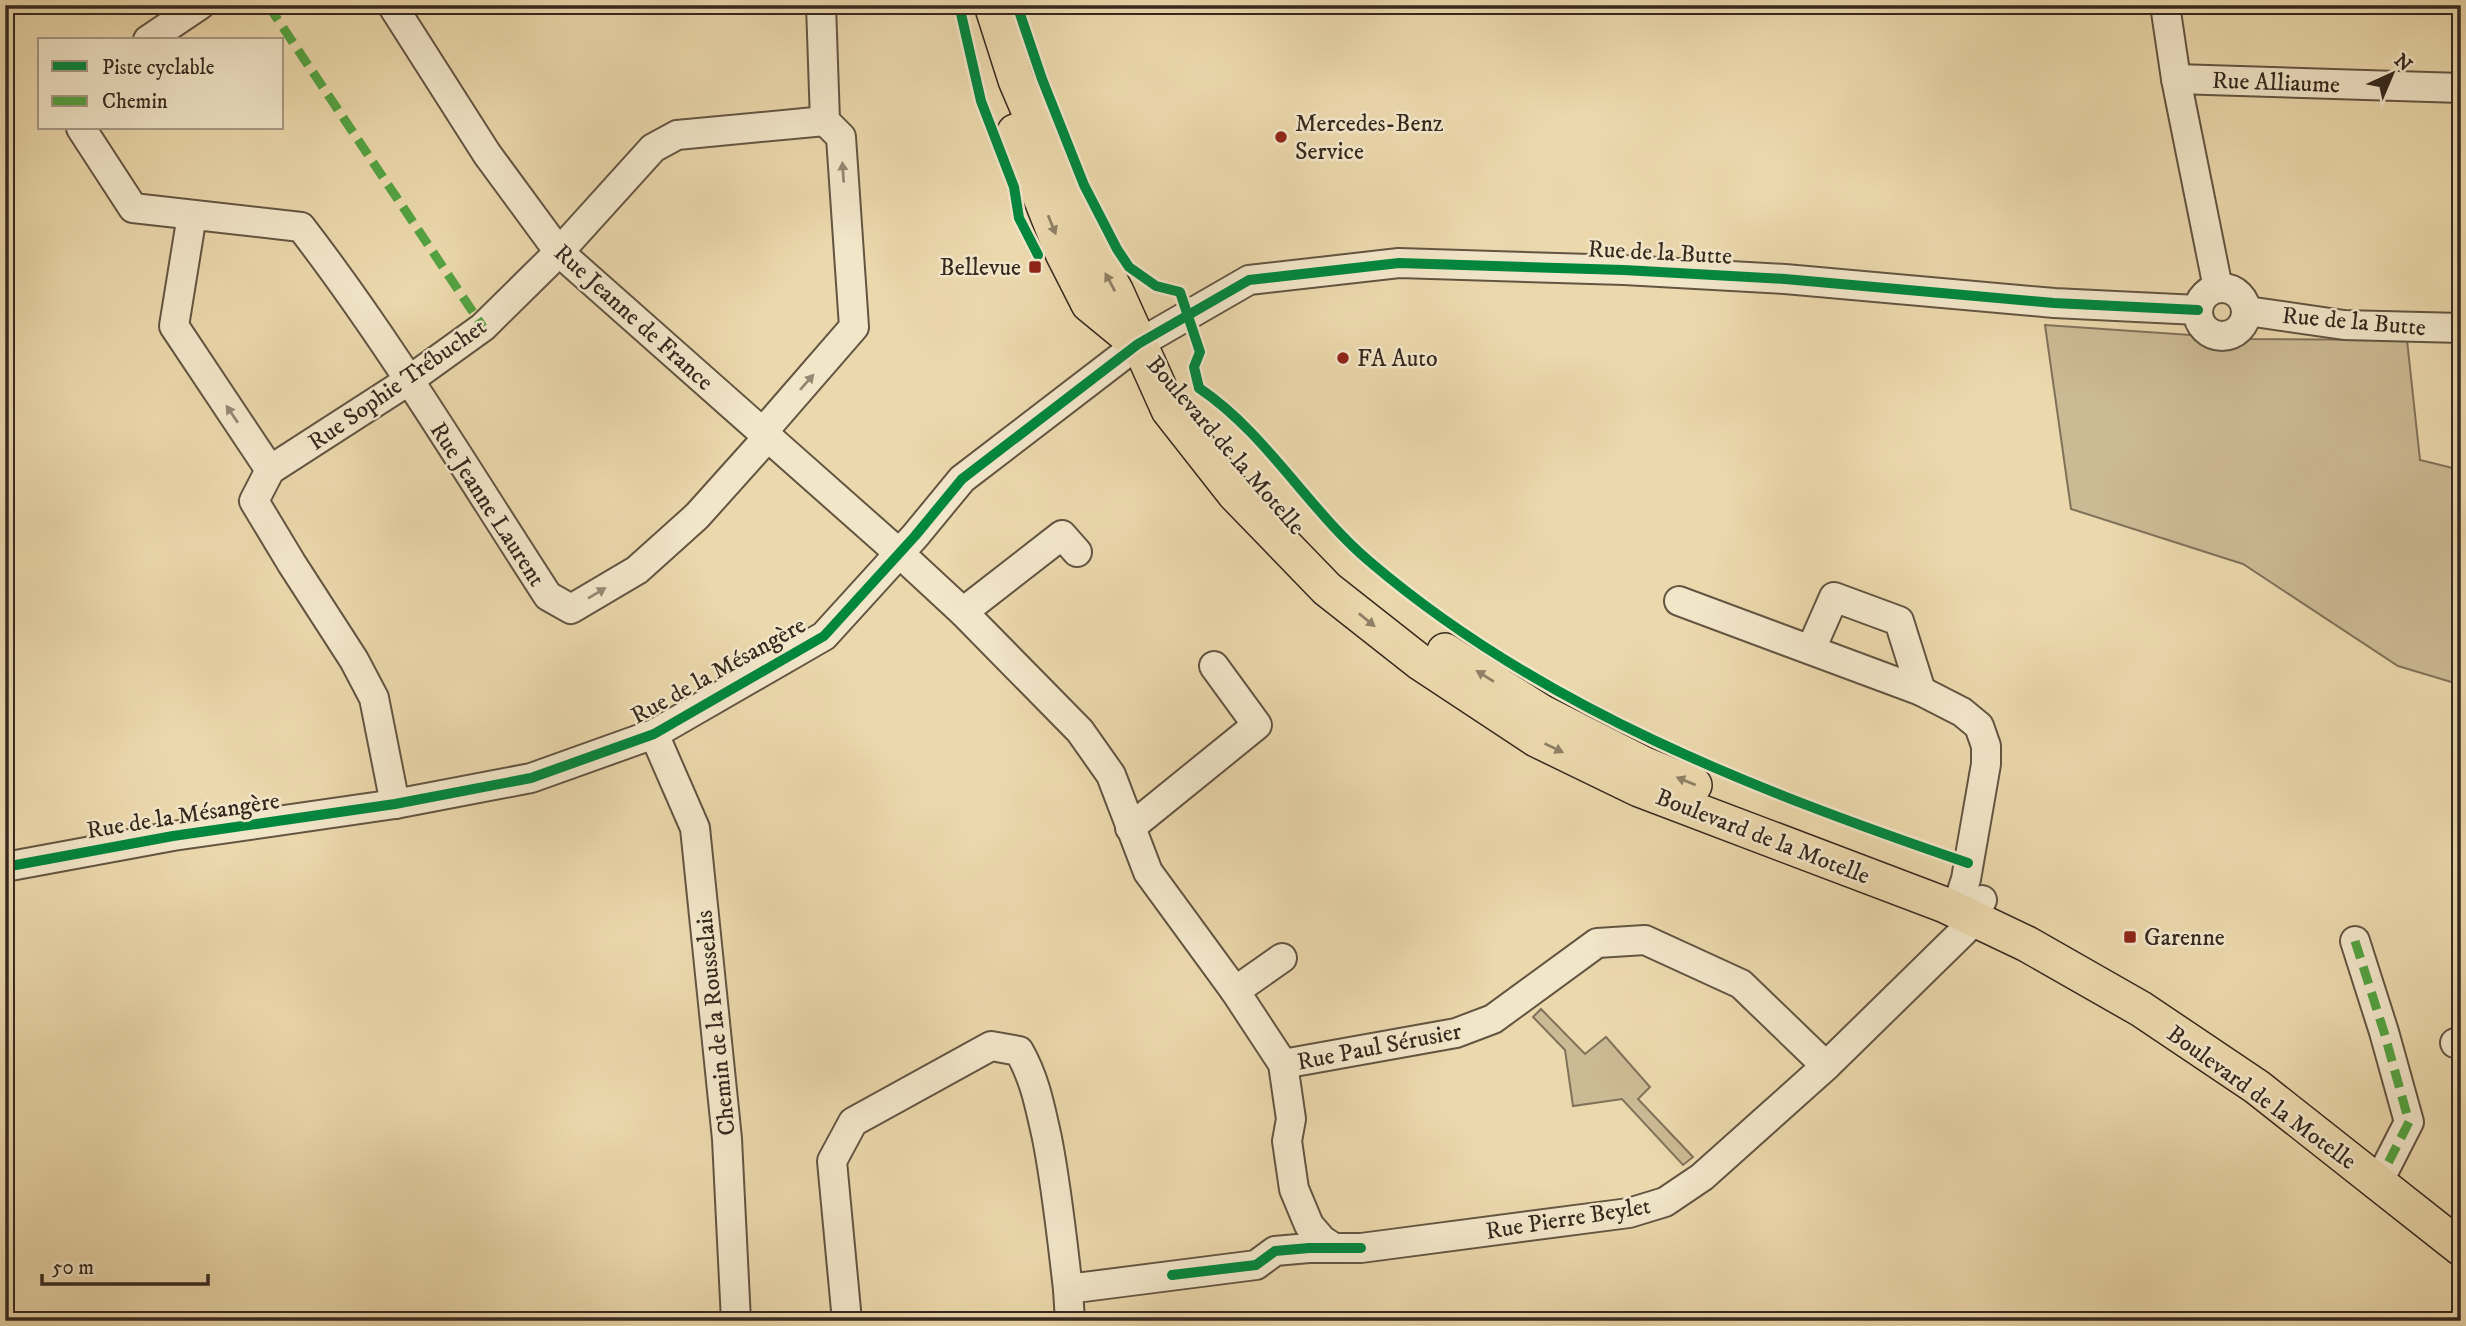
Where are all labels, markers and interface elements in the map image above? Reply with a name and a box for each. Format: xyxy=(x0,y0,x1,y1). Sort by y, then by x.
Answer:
legend xyxy=(38,38,284,130)
north arrow xyxy=(2358,38,2428,108)
text: N xyxy=(2389,49,2417,77)
text: Piste cyclable xyxy=(102,55,215,81)
street label: Rue Alliaume xyxy=(2211,66,2341,100)
text: Chemin xyxy=(102,89,168,115)
place label: Mercedes-Benz Service xyxy=(1295,109,1444,167)
marker: Mercedes-Benz Service xyxy=(1273,129,1289,145)
one-way arrow xyxy=(838,161,849,183)
one-way arrow xyxy=(1046,215,1057,236)
street label: Rue de la Butte xyxy=(1587,234,1733,272)
street label: Rue Jeanne de France xyxy=(547,238,719,397)
place label: Bellevue xyxy=(940,253,1021,283)
marker: Bellevue xyxy=(1027,259,1043,275)
one-way arrow xyxy=(1104,272,1116,292)
street label: Rue de la Butte xyxy=(2281,301,2427,343)
street label: Rue Sophie Trébuchet xyxy=(303,312,493,457)
place label: FA Auto xyxy=(1357,344,1438,374)
street label: Boulevard de la Motelle xyxy=(1139,350,1311,541)
marker: FA Auto xyxy=(1335,350,1351,366)
one-way arrow xyxy=(799,373,814,390)
one-way arrow xyxy=(226,404,239,423)
street label: Rue Jeanne Laurent xyxy=(423,417,552,593)
one-way arrow xyxy=(588,587,607,600)
street label: Rue de la Mésangère xyxy=(626,610,811,731)
one-way arrow xyxy=(1358,612,1375,627)
one-way arrow xyxy=(1475,670,1494,683)
one-way arrow xyxy=(1544,743,1564,754)
one-way arrow xyxy=(1675,776,1696,787)
street label: Boulevard de la Motelle xyxy=(1651,782,1874,892)
street label: Rue de la Mésangère xyxy=(85,786,282,846)
street label: Chemin de la Rousselais xyxy=(689,909,743,1137)
place label: Garenne xyxy=(2144,923,2225,953)
marker: Garenne xyxy=(2122,929,2138,945)
street label: Rue Paul Sérusier xyxy=(1294,1016,1464,1078)
street label: Boulevard de la Motelle xyxy=(2161,1019,2362,1177)
street label: Rue Pierre Beylet xyxy=(1484,1191,1653,1247)
scale bar xyxy=(42,1242,208,1286)
text: 50 m xyxy=(52,1255,94,1281)

